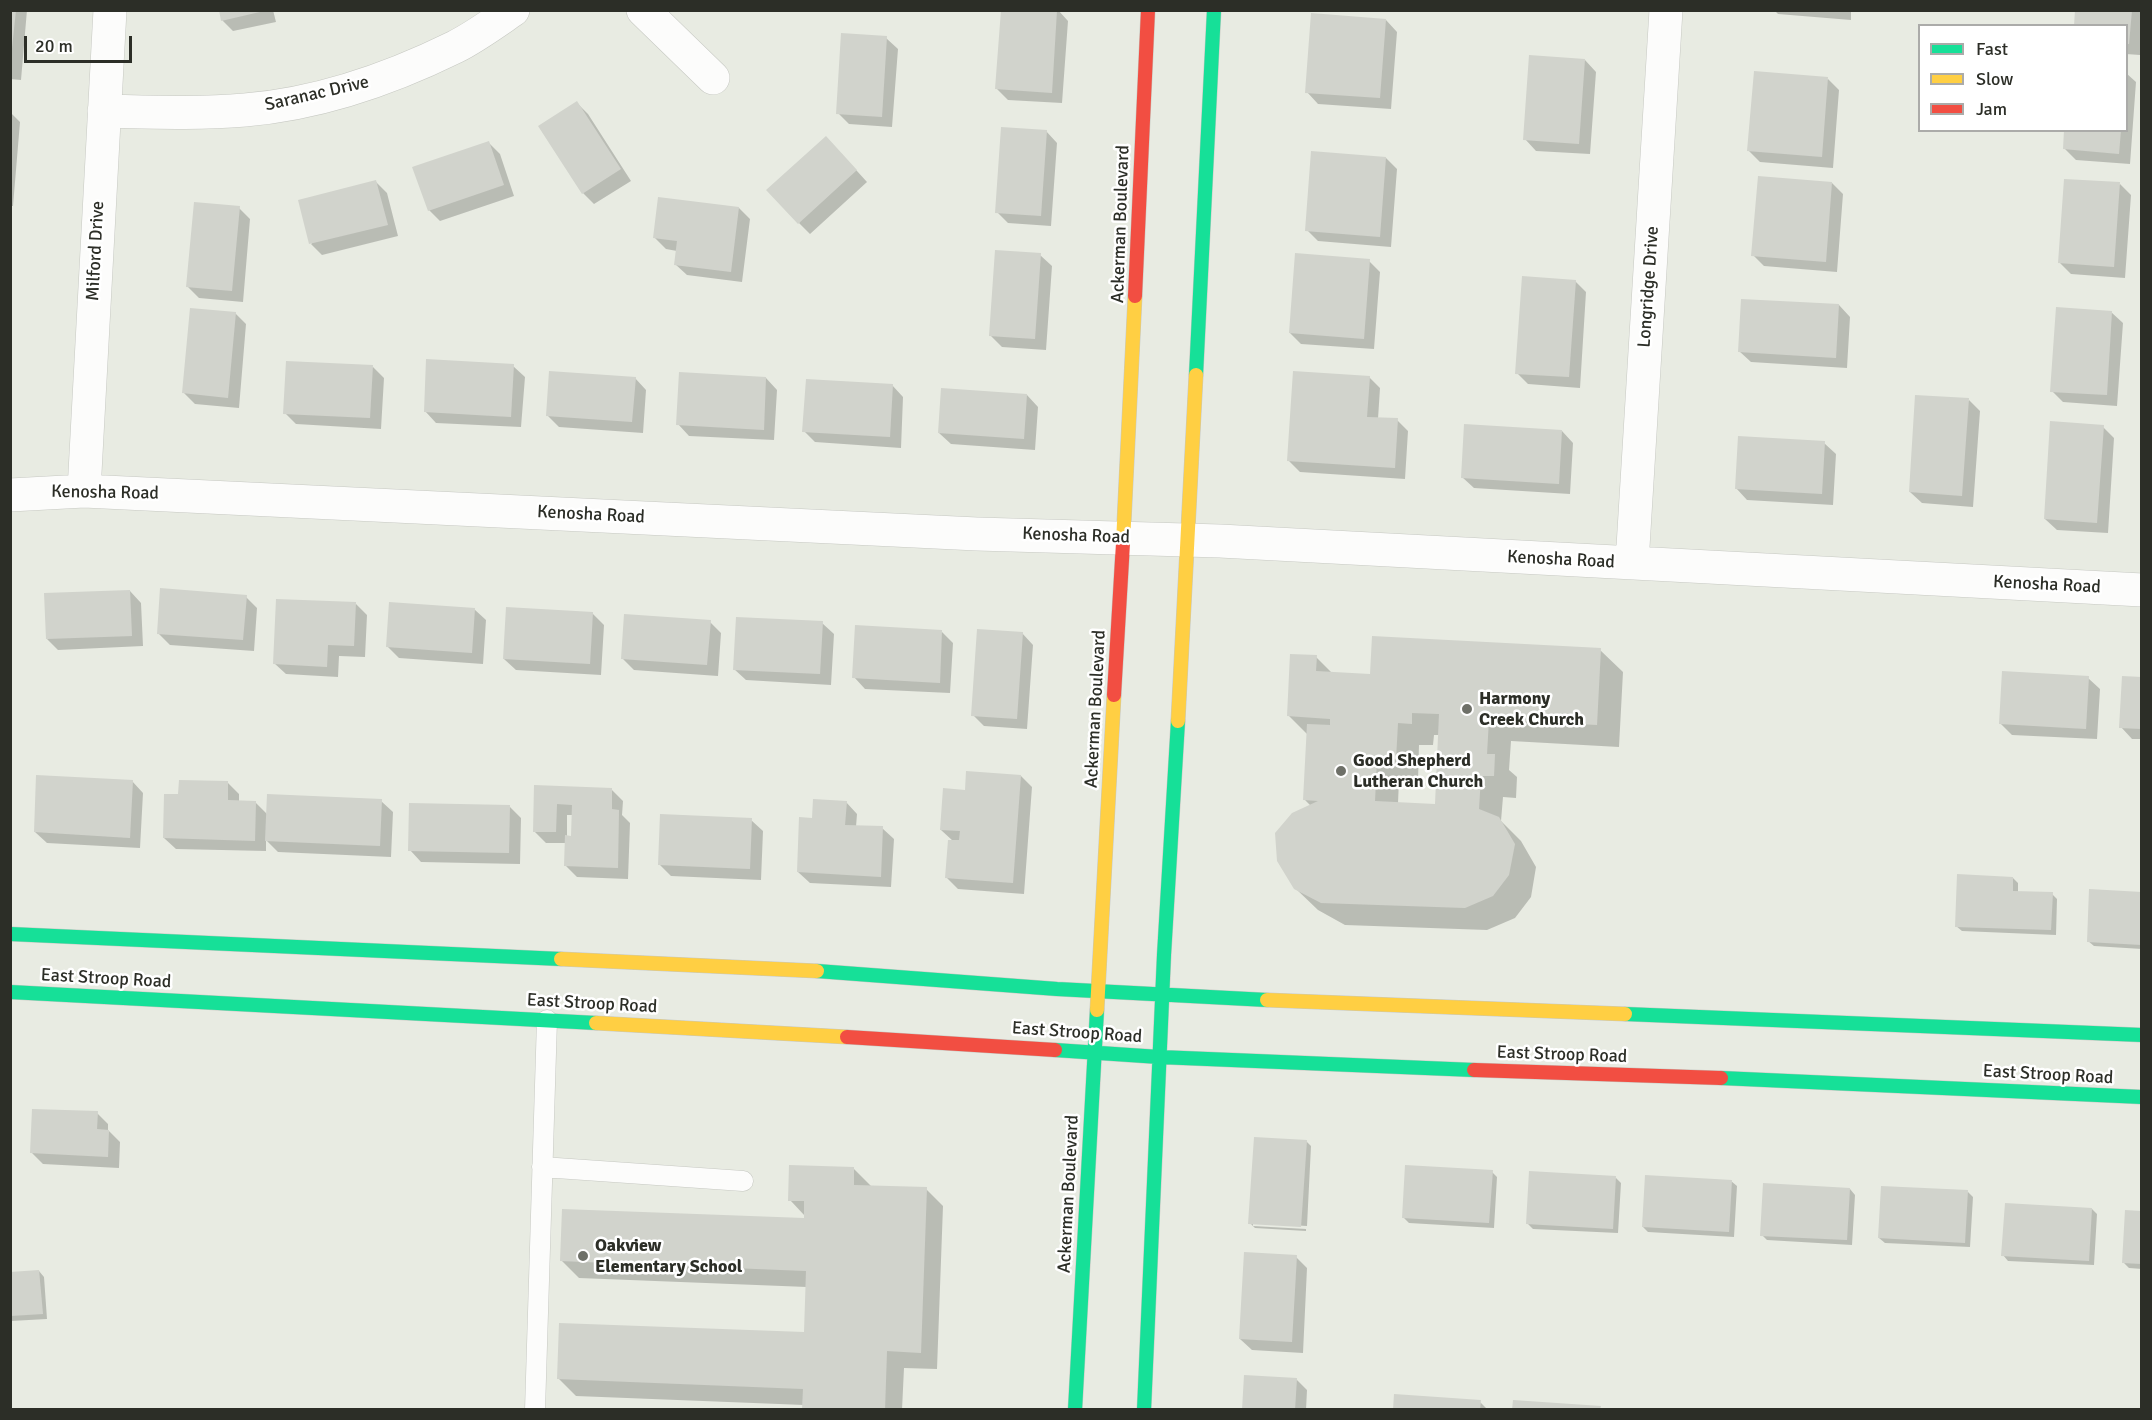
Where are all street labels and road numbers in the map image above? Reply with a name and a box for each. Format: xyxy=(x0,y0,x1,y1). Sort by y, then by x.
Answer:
street label: Saranac Drive xyxy=(263,72,371,116)
street label: Ackerman Boulevard xyxy=(1107,145,1135,303)
street label: Milford Drive xyxy=(83,200,109,302)
street label: Longridge Drive xyxy=(1634,226,1664,348)
street label: Kenosha Road xyxy=(51,481,159,505)
street label: Kenosha Road xyxy=(537,501,645,529)
street label: Kenosha Road xyxy=(1022,523,1130,549)
street label: Kenosha Road xyxy=(1507,546,1615,574)
street label: Kenosha Road xyxy=(1993,571,2101,599)
street label: Ackerman Boulevard xyxy=(1081,629,1111,789)
street label: East Stroop Road xyxy=(40,965,172,993)
street label: East Stroop Road xyxy=(526,990,658,1018)
street label: East Stroop Road xyxy=(1011,1018,1143,1048)
street label: East Stroop Road xyxy=(1496,1042,1628,1068)
street label: East Stroop Road xyxy=(1982,1061,2114,1089)
street label: Ackerman Boulevard xyxy=(1054,1114,1084,1274)

